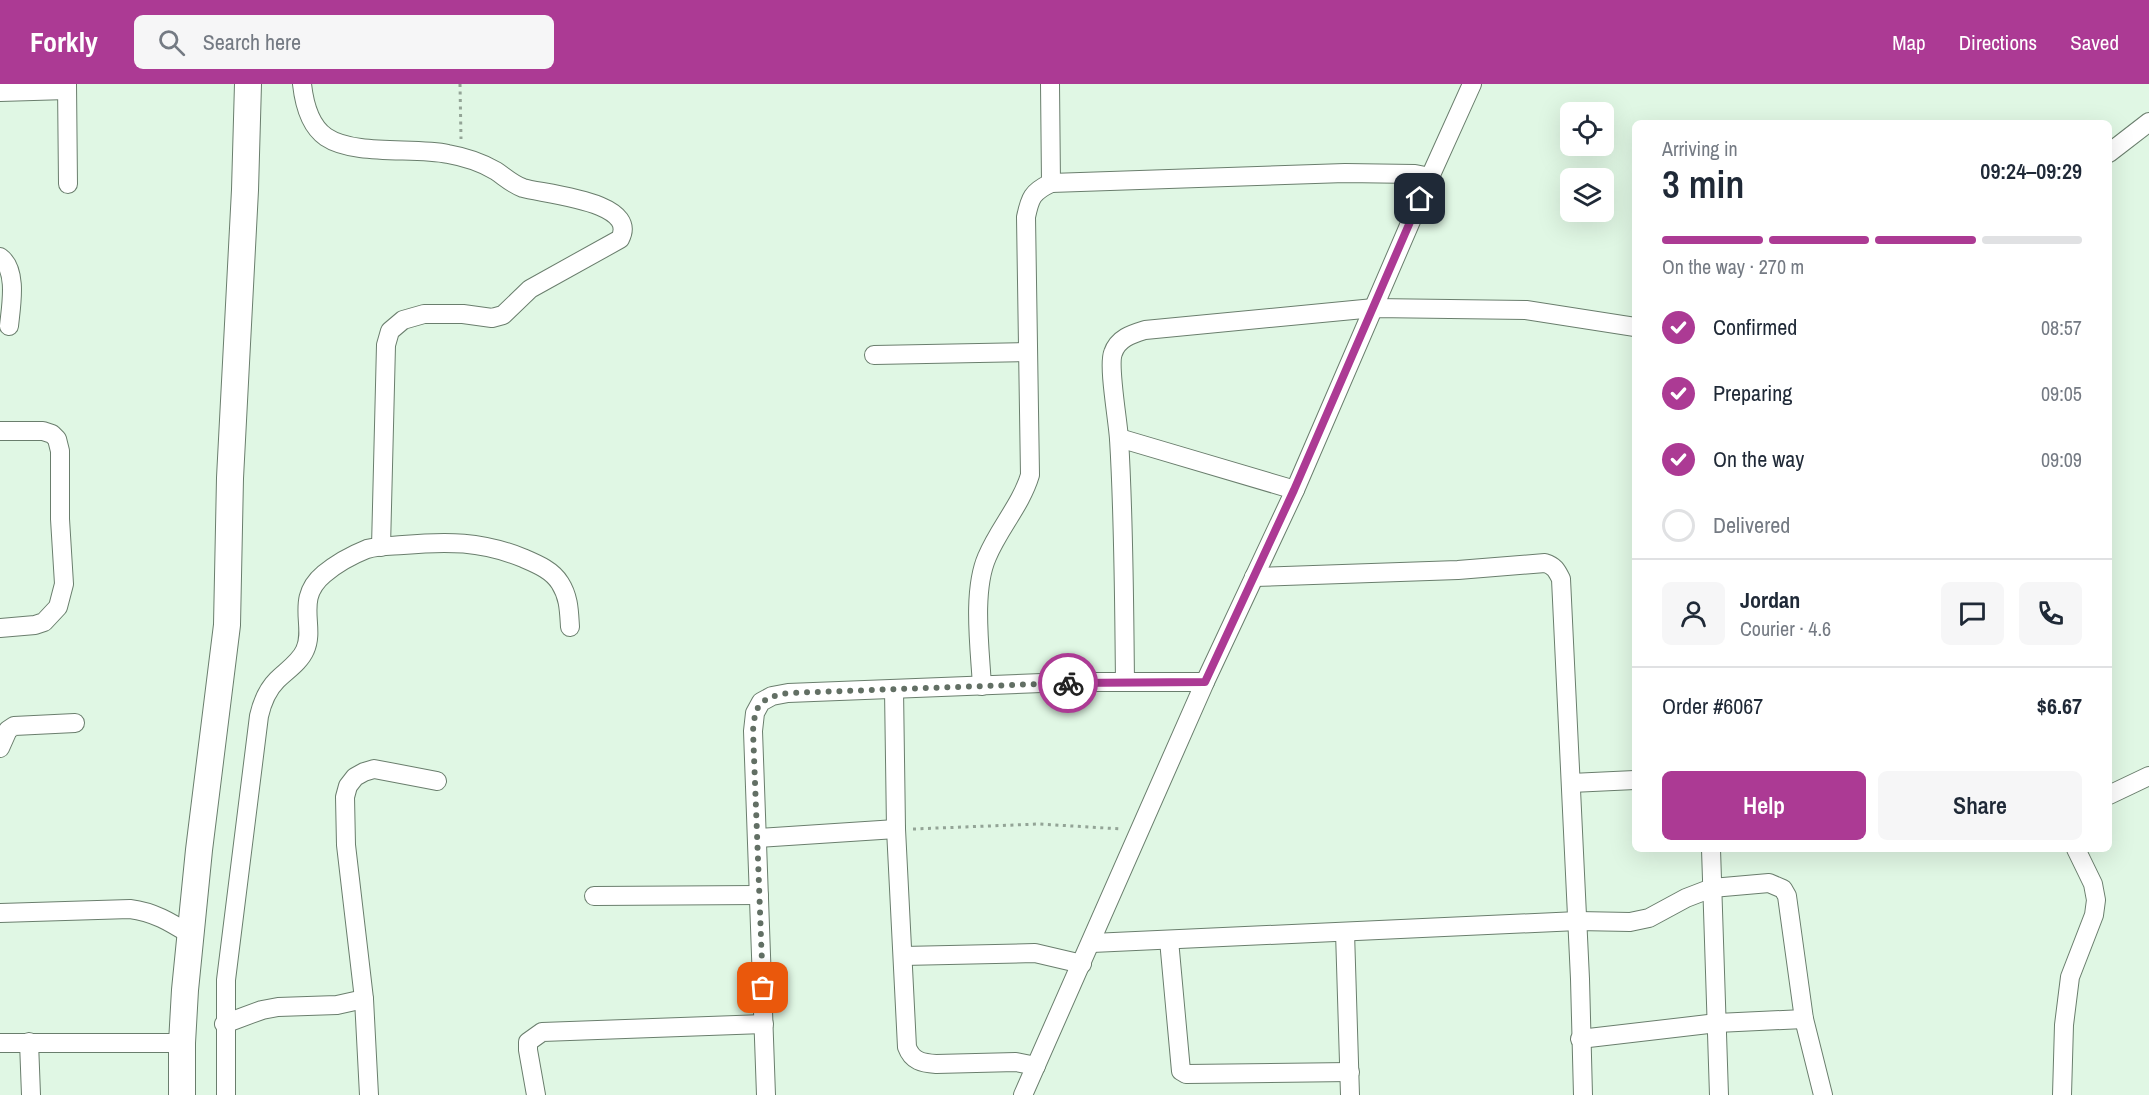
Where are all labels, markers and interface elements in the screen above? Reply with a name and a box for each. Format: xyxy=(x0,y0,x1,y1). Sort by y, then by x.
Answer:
search box xyxy=(134,15,554,69)
text: Forkly xyxy=(30,23,98,61)
icon: search xyxy=(155,26,188,59)
text: Search here xyxy=(203,27,301,57)
text: Map xyxy=(1892,28,1926,57)
text: Directions xyxy=(1959,28,2037,57)
text: Saved xyxy=(2070,28,2119,57)
map controls xyxy=(1560,102,1614,222)
button: locate xyxy=(1560,102,1614,156)
text: Arriving in xyxy=(1662,135,1738,162)
text: 09:24–09:29 xyxy=(1980,156,2082,186)
text: 3 min xyxy=(1662,158,1744,210)
button: layers xyxy=(1560,168,1614,222)
pin xyxy=(1394,173,1445,224)
icon: home xyxy=(1403,182,1436,215)
text: On the way · 270 m xyxy=(1662,253,1804,280)
icon: check xyxy=(1662,311,1695,344)
text: Confirmed xyxy=(1713,312,1797,342)
text: 08:57 xyxy=(2041,314,2082,341)
icon: check xyxy=(1662,377,1695,410)
text: Preparing xyxy=(1713,378,1792,408)
text: 09:05 xyxy=(2041,380,2082,407)
icon: check xyxy=(1662,443,1695,476)
text: On the way xyxy=(1713,444,1804,474)
text: 09:09 xyxy=(2041,446,2082,473)
text: Delivered xyxy=(1713,510,1790,540)
button: person xyxy=(1662,582,1725,645)
button: chat xyxy=(1941,582,2004,645)
button: phone xyxy=(2019,582,2082,645)
text: Jordan xyxy=(1740,585,1800,615)
text: Courier · 4.6 xyxy=(1740,615,1831,642)
courier xyxy=(1038,653,1098,713)
icon: bike xyxy=(1052,667,1085,700)
text: Order #6067 xyxy=(1662,691,1763,721)
text: $6.67 xyxy=(2037,691,2082,721)
button: Help xyxy=(1662,771,1866,840)
button: Share xyxy=(1878,771,2082,840)
pin xyxy=(737,962,788,1013)
icon: bag xyxy=(746,971,779,1004)

